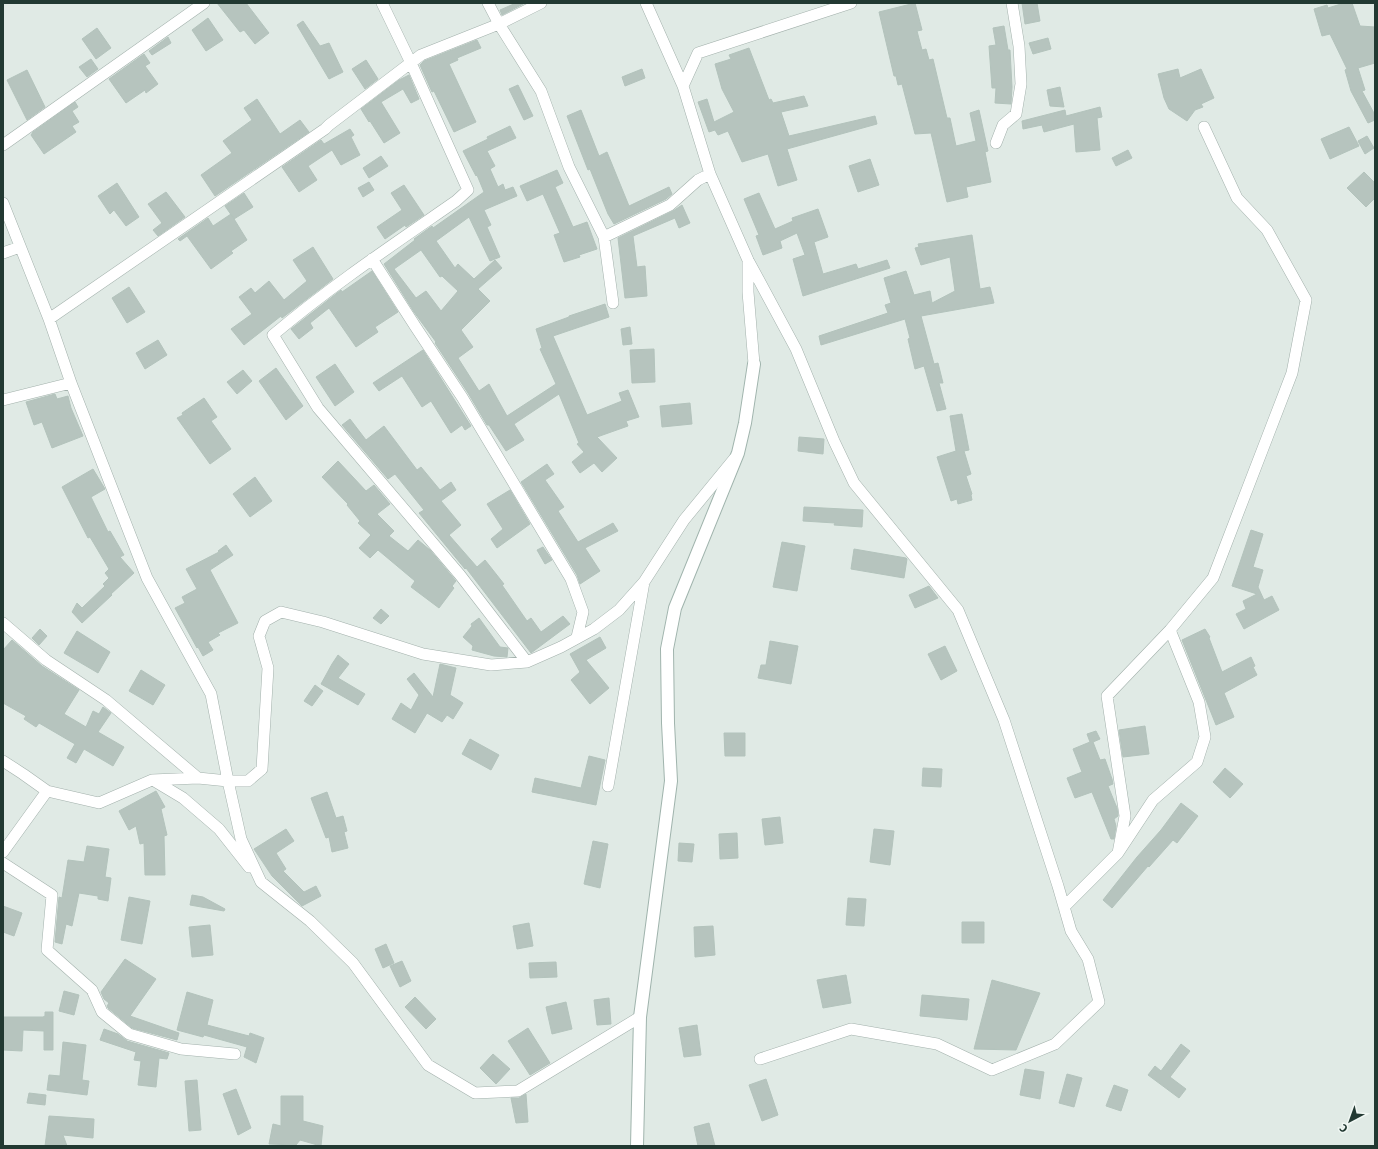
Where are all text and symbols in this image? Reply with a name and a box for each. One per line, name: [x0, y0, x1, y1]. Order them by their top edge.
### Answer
north arrow: [1330, 1101, 1370, 1141]
text: С: [1337, 1121, 1350, 1135]

